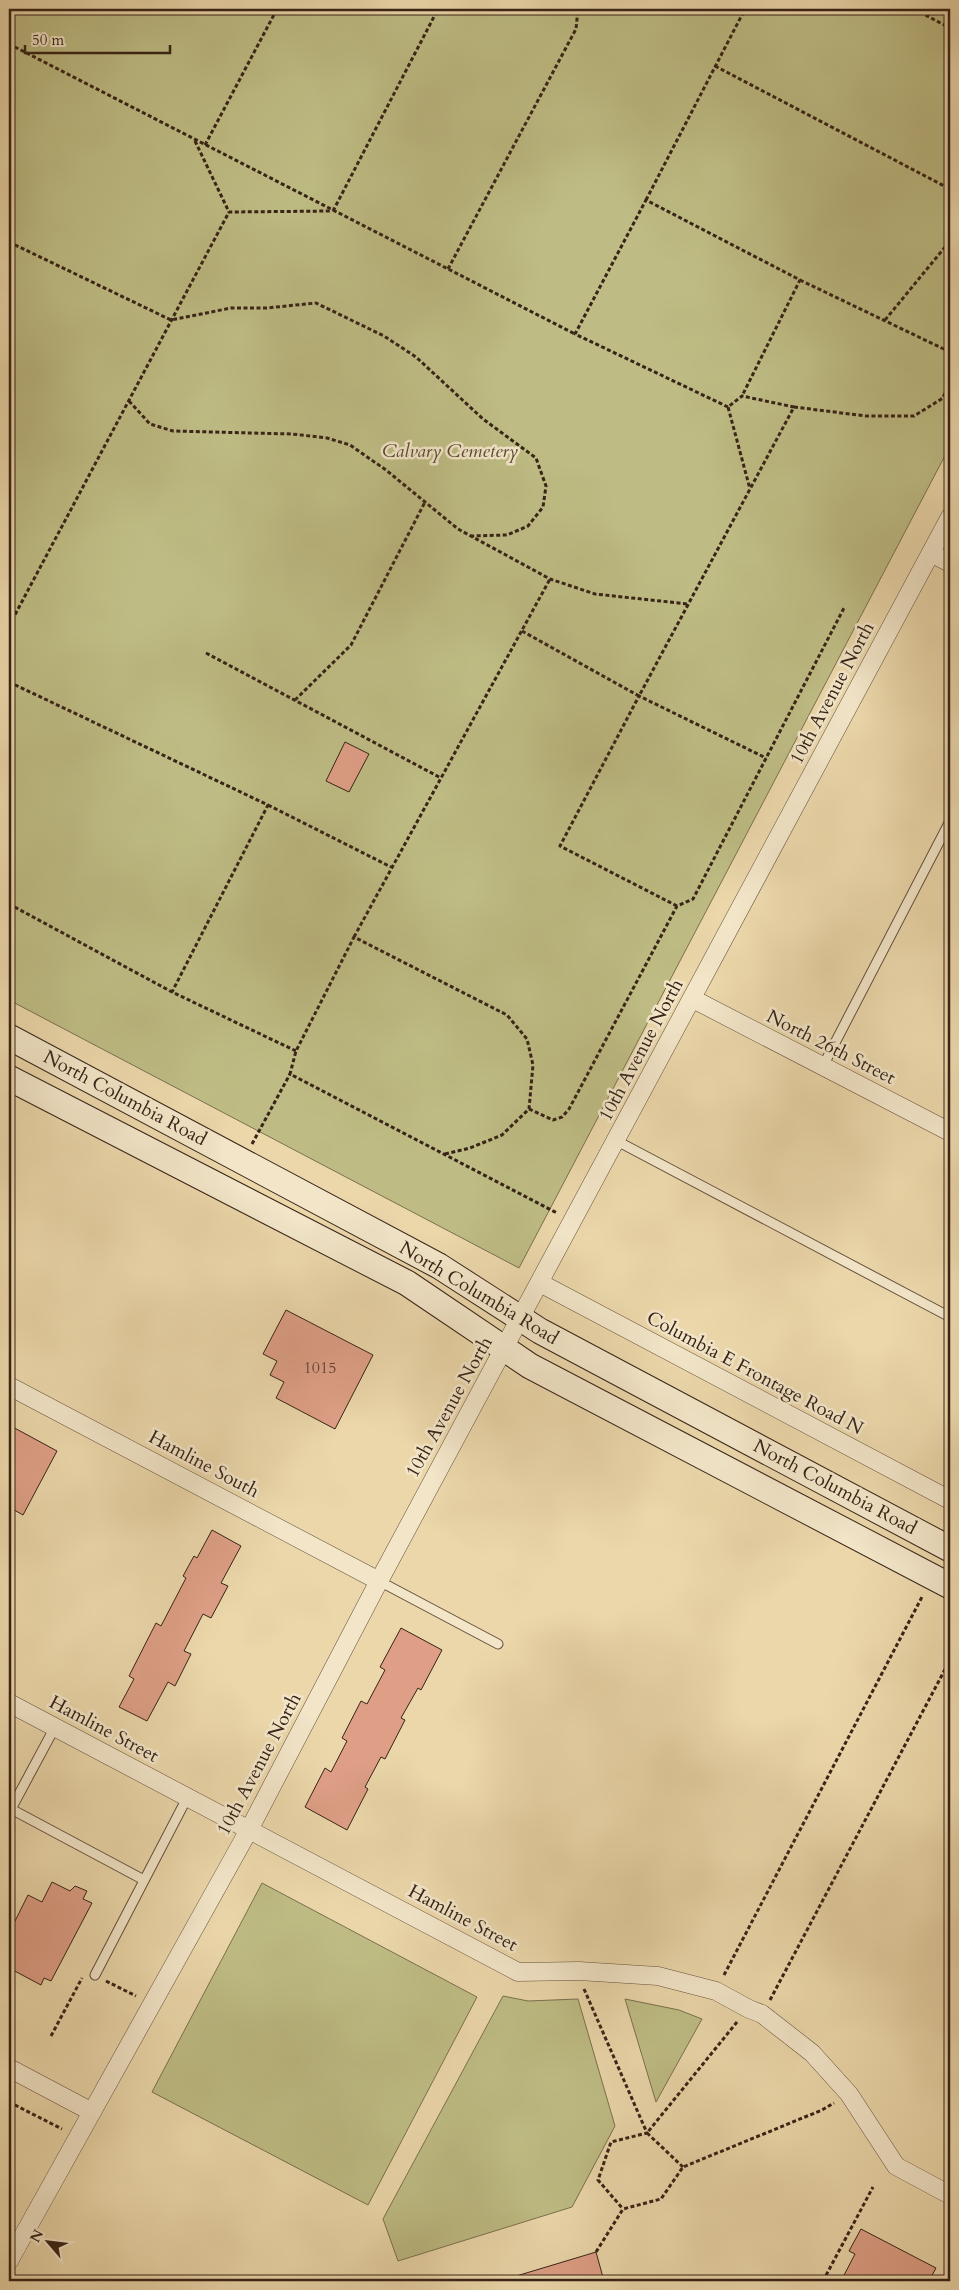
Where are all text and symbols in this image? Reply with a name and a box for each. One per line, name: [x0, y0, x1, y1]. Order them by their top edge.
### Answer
scale bar: [25, 22, 170, 54]
text: 50 m: [32, 30, 64, 50]
park label: Calvary Cemetery: [382, 438, 518, 464]
street label: 10th Avenue North: [784, 617, 881, 769]
street label: 10th Avenue North: [593, 974, 690, 1126]
street label: North 26th Street: [762, 1003, 900, 1091]
street label: North Columbia Road: [39, 1044, 211, 1152]
street label: North Columbia Road: [394, 1235, 564, 1351]
street label: Columbia E Frontage Road N: [642, 1305, 868, 1441]
street label: 10th Avenue North: [399, 1331, 499, 1482]
house number: 1015: [304, 1357, 336, 1379]
street label: Hamline South: [144, 1424, 264, 1504]
street label: North Columbia Road: [749, 1433, 921, 1541]
street label: 10th Avenue North: [211, 1688, 308, 1840]
street label: Hamline Street: [45, 1689, 163, 1769]
street label: Hamline Street: [404, 1878, 522, 1958]
north arrow: [22, 2218, 72, 2268]
text: N: [26, 2226, 48, 2246]

